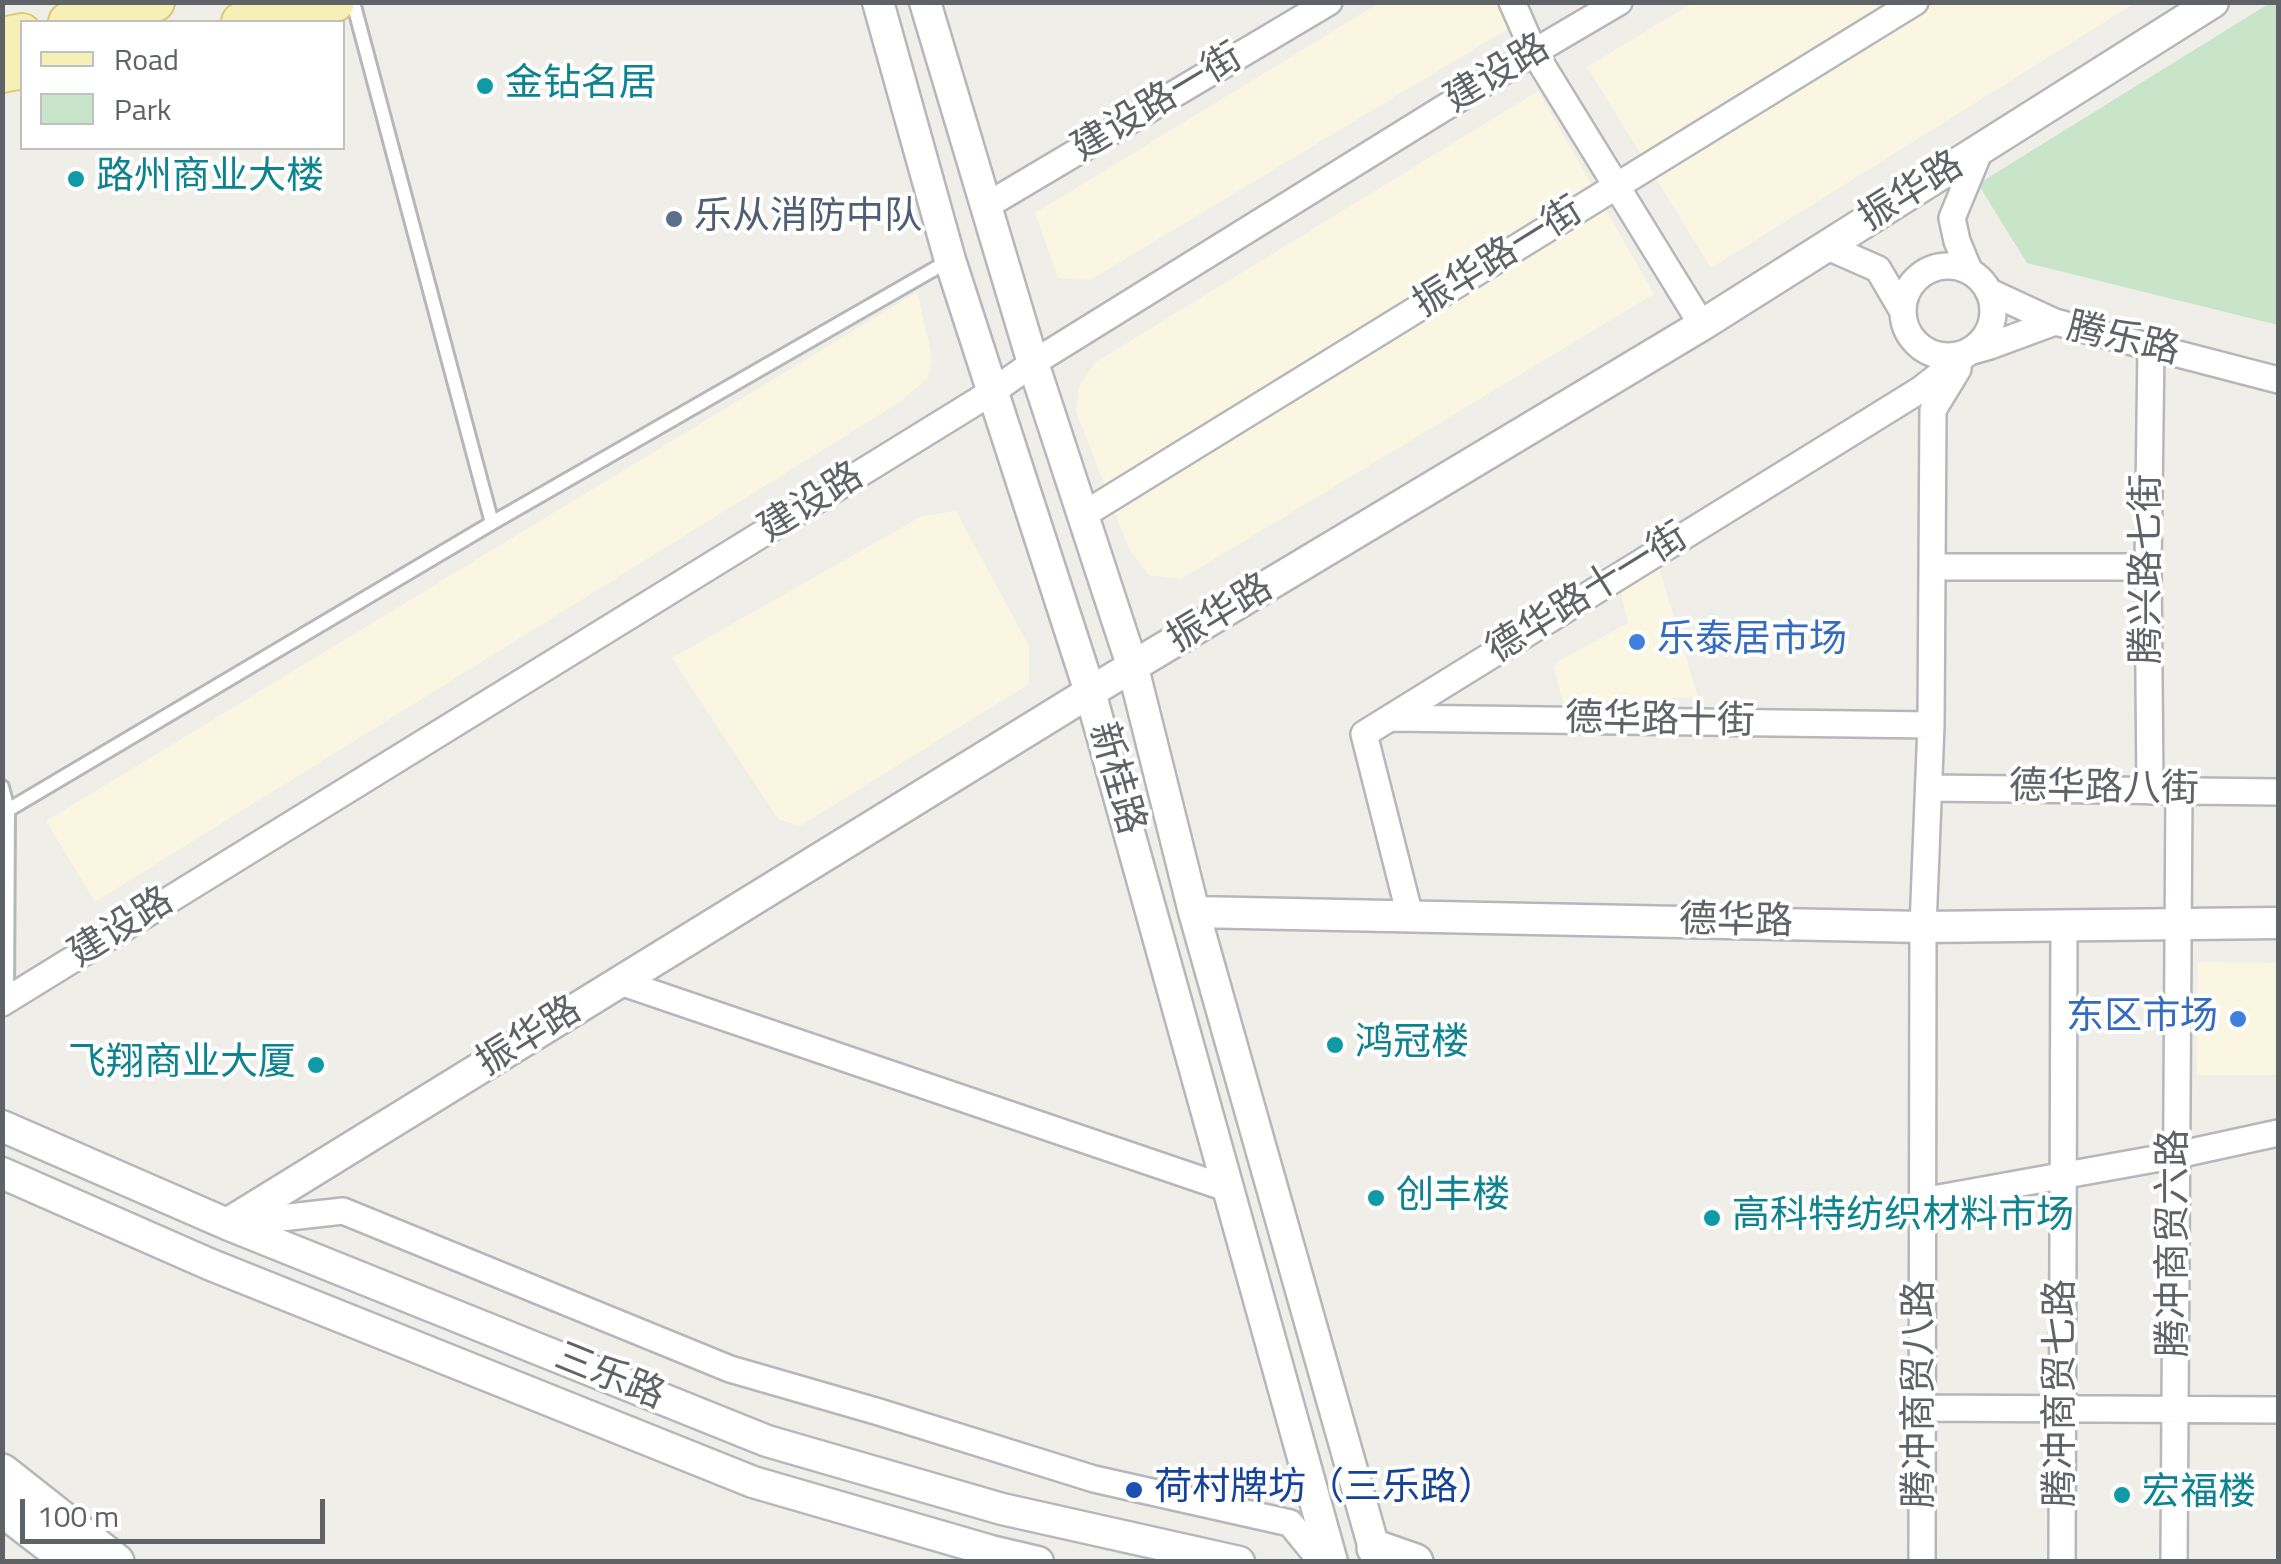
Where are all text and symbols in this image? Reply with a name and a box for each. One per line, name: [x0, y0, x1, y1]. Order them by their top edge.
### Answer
legend: [20, 20, 345, 150]
street label: 建设路: [1437, 26, 1559, 124]
text: Road: [114, 36, 179, 82]
street label: 建设路一街: [1065, 36, 1251, 172]
place label: 金钻名居: [505, 63, 657, 109]
marker: 金钻名居: [474, 75, 496, 97]
text: Park: [114, 86, 171, 132]
street label: 振华路: [1852, 143, 1972, 243]
place label: 路州商业大楼: [96, 156, 324, 202]
marker: 路州商业大楼: [65, 168, 87, 190]
street label: 振华路一街: [1406, 189, 1592, 329]
place label: 乐从消防中队: [694, 196, 922, 242]
marker: 乐从消防中队: [663, 208, 685, 230]
street label: 腾乐路: [2062, 306, 2184, 376]
street label: 建设路: [752, 454, 872, 554]
street label: 腾兴路七街: [2126, 474, 2172, 664]
street label: 德华路十一街: [1479, 515, 1697, 675]
street label: 振华路: [1160, 566, 1282, 664]
place label: 乐泰居市场: [1657, 619, 1847, 665]
marker: 乐泰居市场: [1626, 631, 1648, 653]
street label: 德华路十街: [1565, 698, 1755, 746]
street label: 新桂路: [1077, 718, 1153, 840]
street label: 德华路八街: [2009, 766, 2199, 814]
street label: 建设路: [62, 879, 182, 979]
street label: 德华路: [1679, 899, 1793, 947]
street label: 振华路: [470, 988, 590, 1088]
place label: 东区市场: [2066, 996, 2218, 1042]
marker: 东区市场: [2227, 1008, 2249, 1030]
place label: 鸿冠楼: [1355, 1022, 1469, 1068]
marker: 鸿冠楼: [1324, 1034, 1346, 1056]
place label: 飞翔商业大厦: [68, 1042, 296, 1088]
marker: 飞翔商业大厦: [305, 1054, 327, 1076]
street label: 腾冲商贸六路: [2153, 1129, 2199, 1357]
place label: 创丰楼: [1396, 1175, 1510, 1221]
marker: 创丰楼: [1365, 1187, 1387, 1209]
place label: 高科特纺织材料市场: [1732, 1195, 2074, 1241]
marker: 高科特纺织材料市场: [1701, 1207, 1723, 1229]
street label: 腾冲商贸七路: [2040, 1279, 2086, 1507]
street label: 腾冲商贸八路: [1899, 1280, 1945, 1508]
street label: 三乐路: [548, 1336, 670, 1420]
place label: 荷村牌坊（三乐路）: [1154, 1467, 1496, 1513]
place label: 宏福楼: [2142, 1472, 2256, 1518]
scale bar: [25, 1479, 330, 1541]
marker: 荷村牌坊（三乐路）: [1123, 1479, 1145, 1501]
marker: 宏福楼: [2111, 1484, 2133, 1506]
text: 100 m: [37, 1493, 119, 1539]

